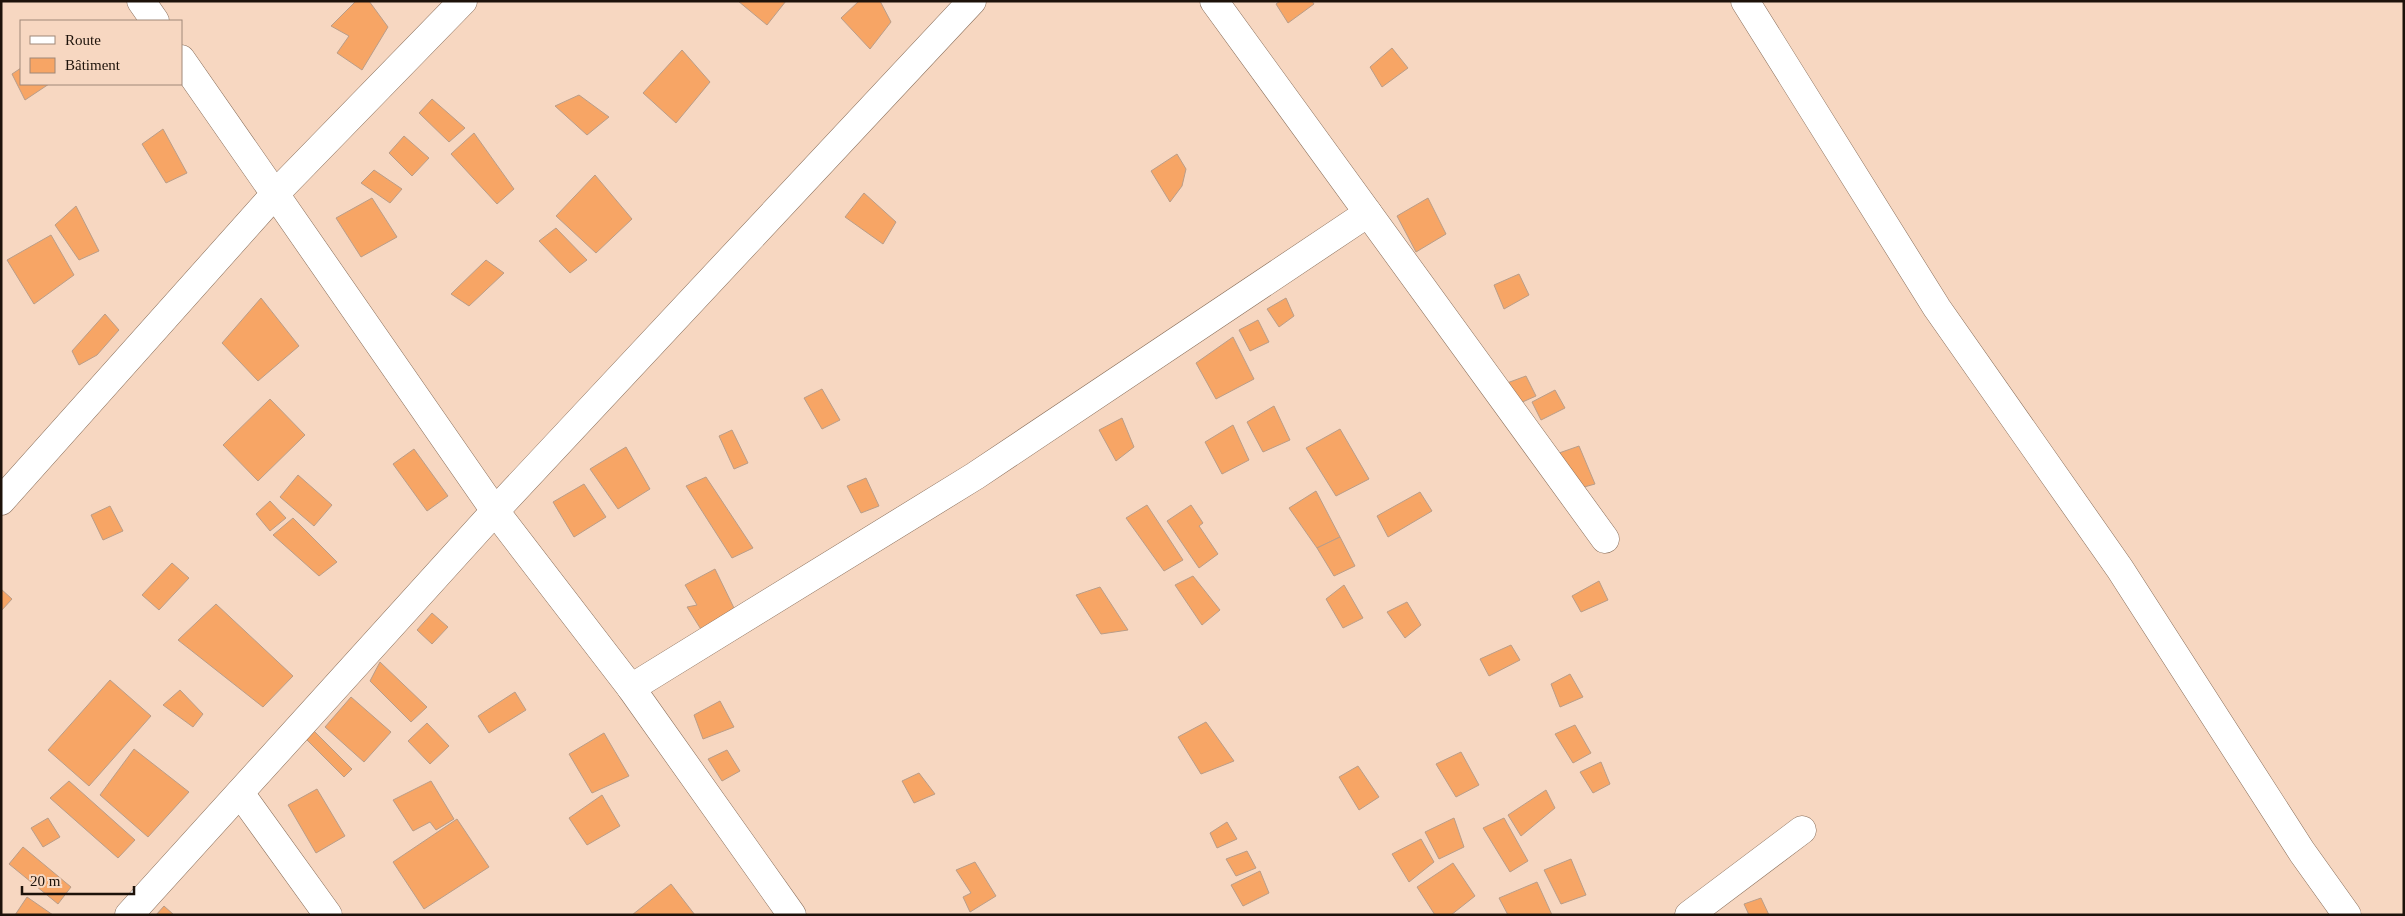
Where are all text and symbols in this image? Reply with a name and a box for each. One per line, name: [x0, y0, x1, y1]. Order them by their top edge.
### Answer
legend: [20, 20, 182, 85]
text: Route: [65, 32, 101, 48]
text: Bâtiment: [65, 57, 121, 73]
scale bar: [22, 864, 135, 896]
text: 20 m: [30, 873, 61, 889]

